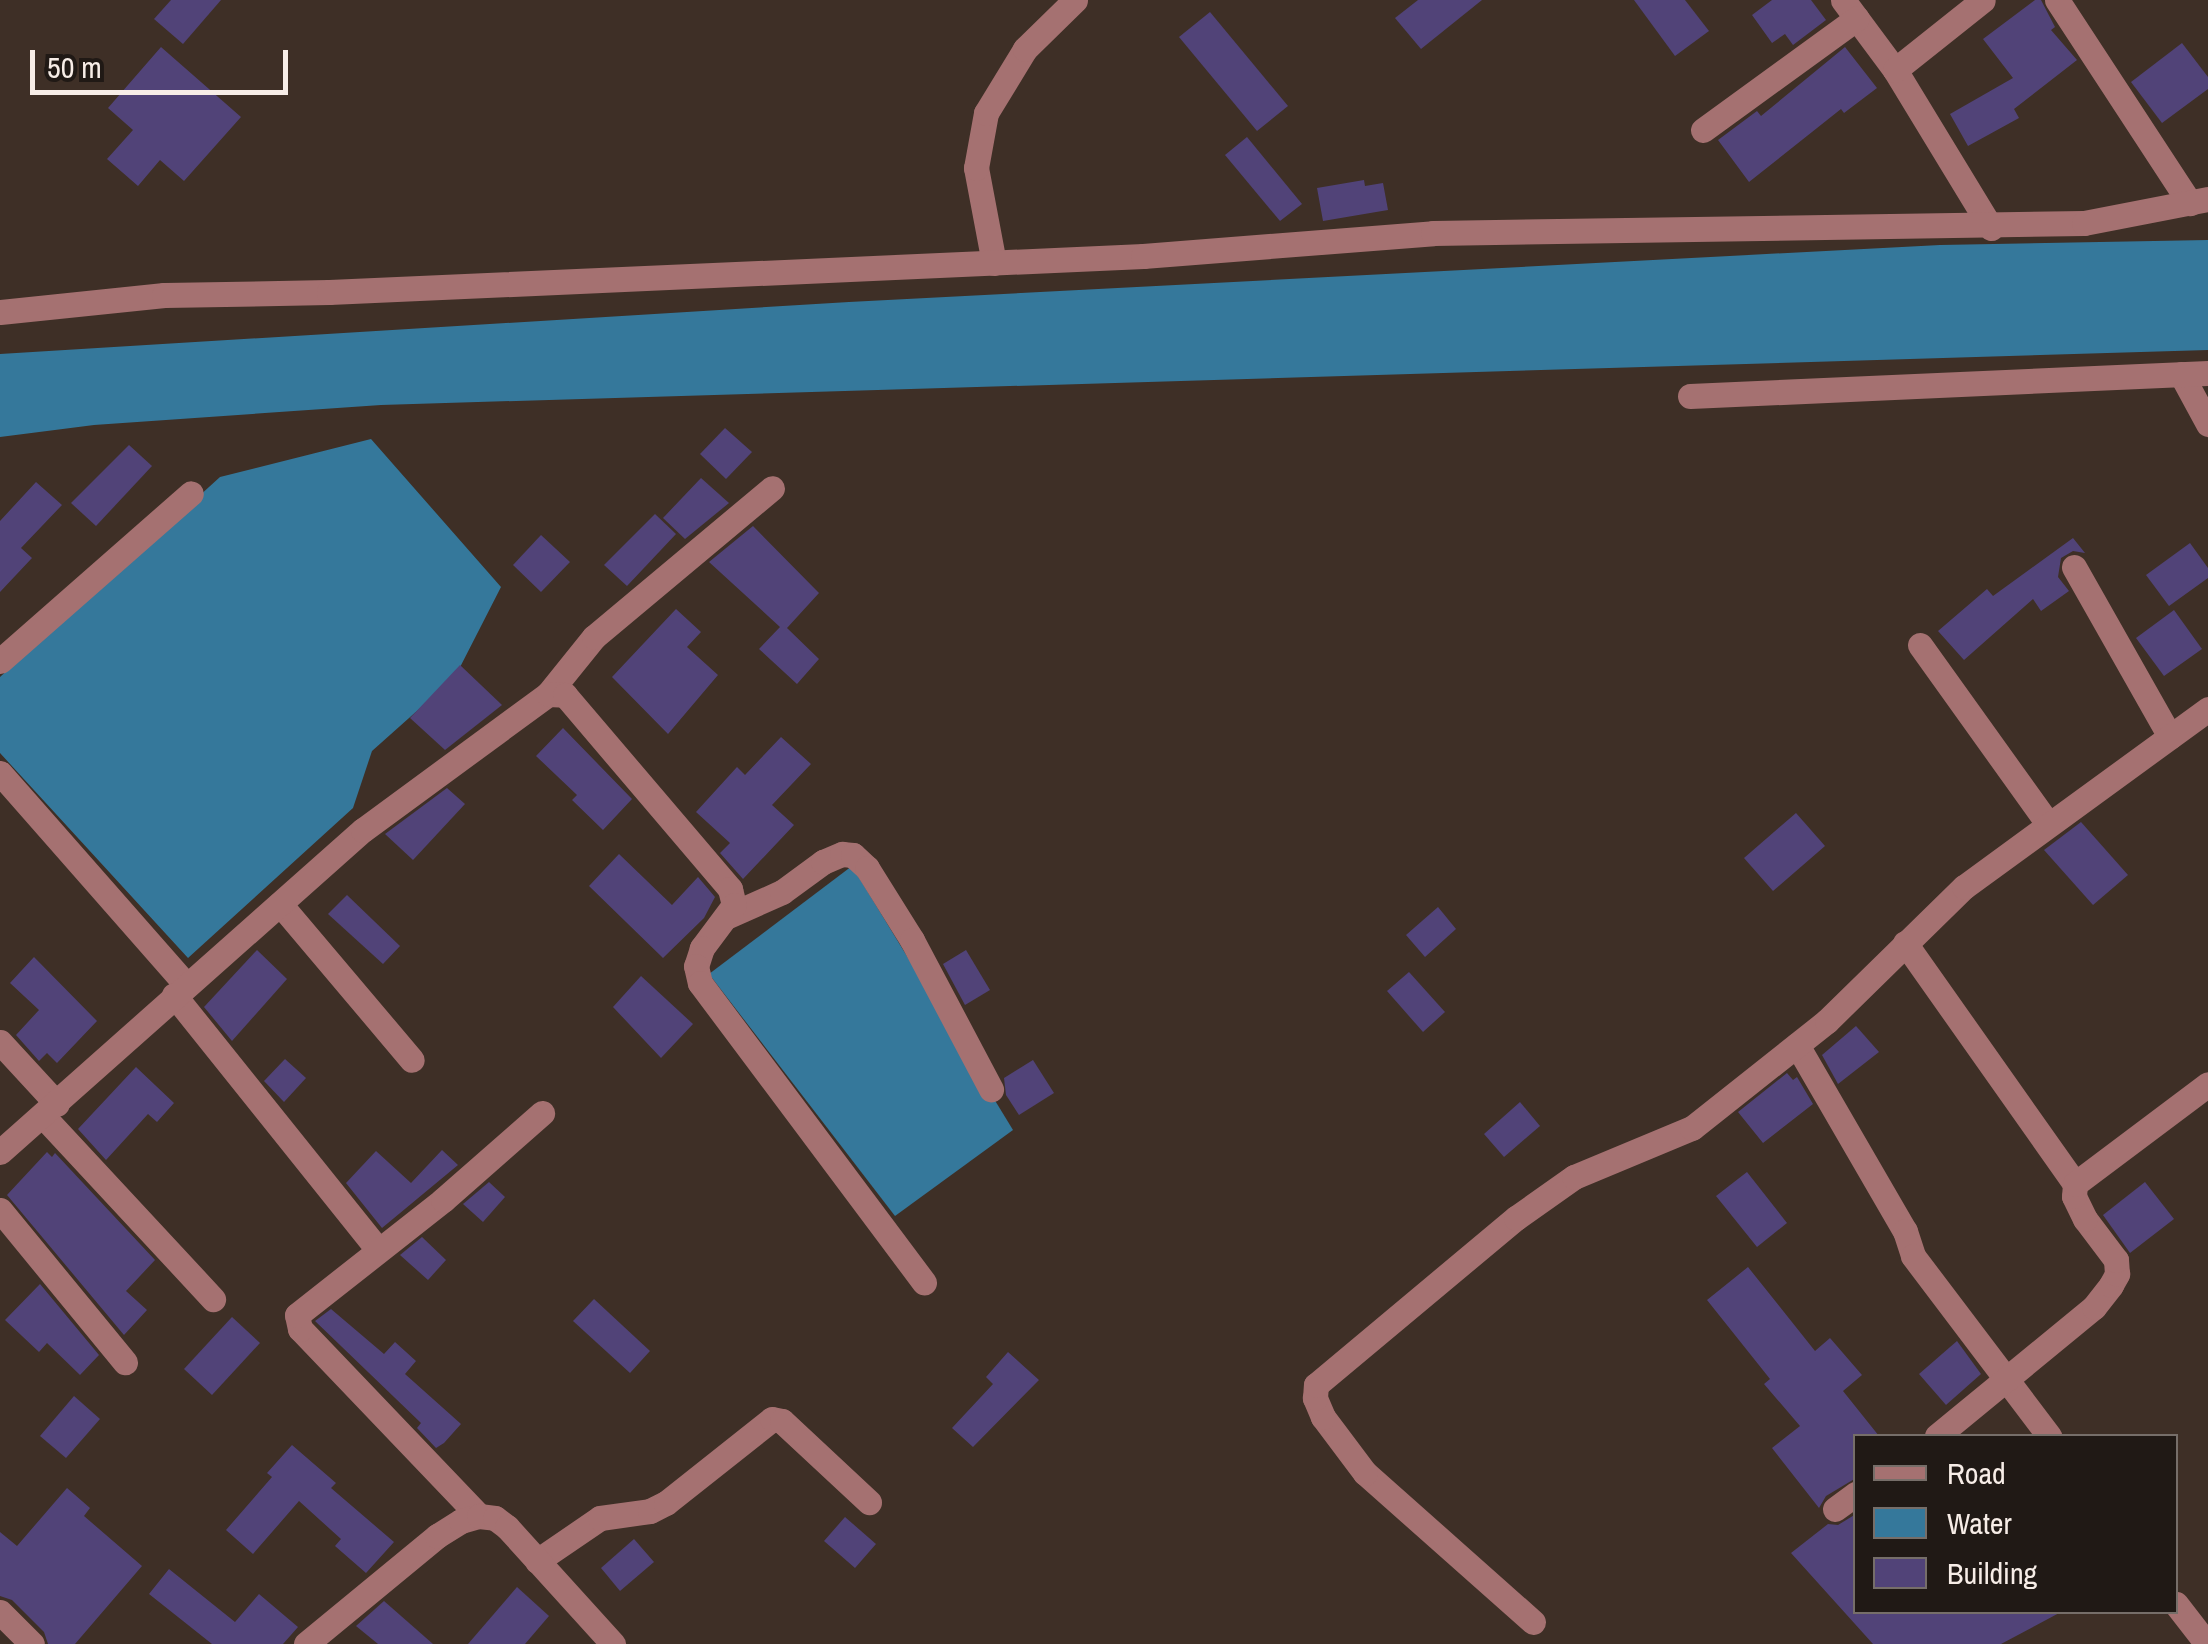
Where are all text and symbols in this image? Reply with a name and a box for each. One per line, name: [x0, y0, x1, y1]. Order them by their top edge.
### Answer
scale bar: [35, 30, 292, 92]
text: 50 m: [47, 47, 102, 87]
legend: [1853, 1434, 2178, 1614]
text: Road: [1947, 1453, 2006, 1493]
text: Water: [1947, 1503, 2012, 1543]
text: Building: [1947, 1553, 2037, 1593]

